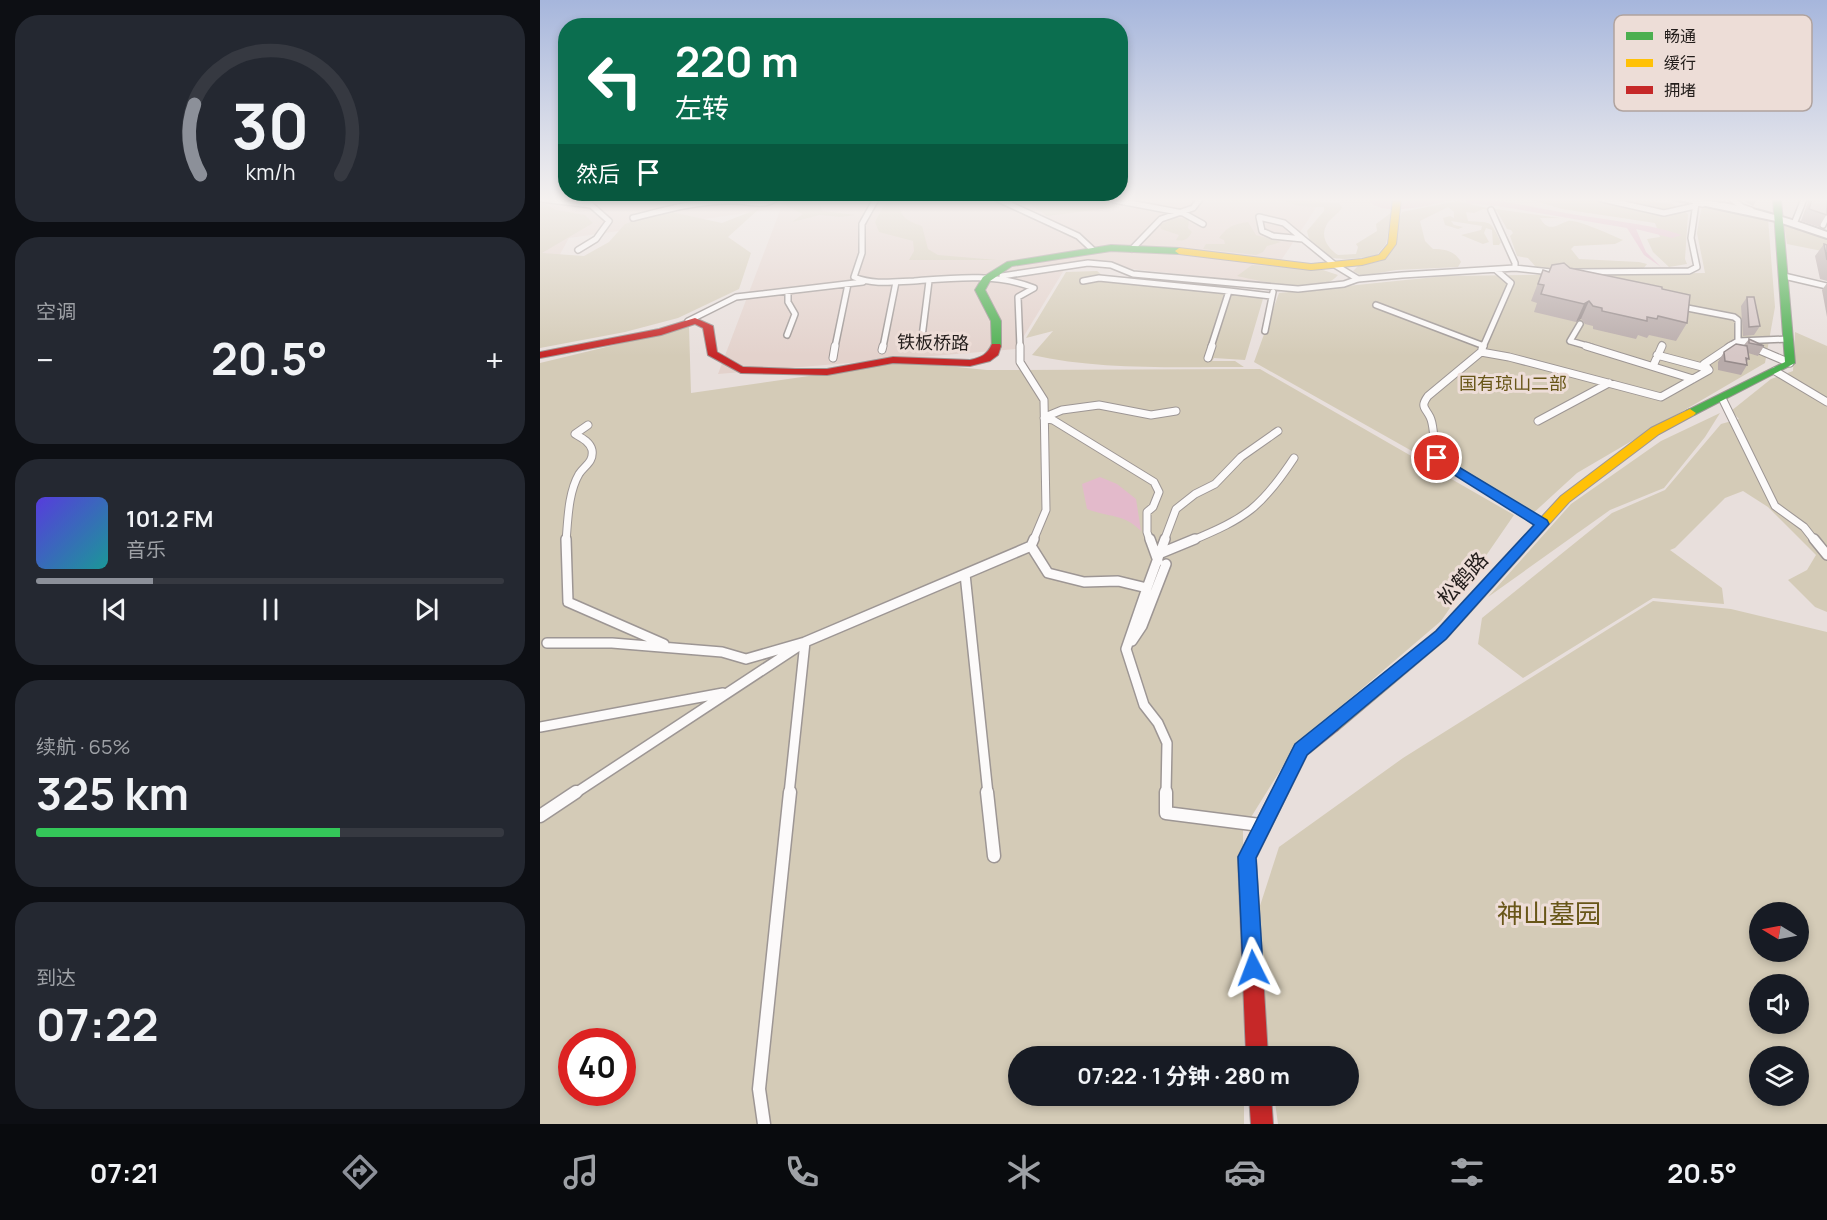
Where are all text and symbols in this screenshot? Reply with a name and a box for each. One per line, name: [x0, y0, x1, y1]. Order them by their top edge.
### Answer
legend: [1614, 15, 1812, 111]
text: 畅通: [1664, 25, 1696, 47]
text: 220 m: [675, 32, 799, 90]
icon: left: [576, 42, 654, 120]
text: 缓行: [1664, 52, 1696, 74]
text: 拥堵: [1664, 79, 1696, 101]
text: 30: [231, 83, 309, 169]
text: 左转: [675, 89, 729, 126]
icon: arrive: [632, 156, 665, 189]
text: km/h: [245, 158, 295, 187]
text: 然后: [576, 159, 620, 189]
text: 空调: [36, 298, 76, 325]
text: 20.5°: [211, 327, 328, 389]
street label: 铁板桥路: [897, 329, 969, 355]
text: −: [36, 337, 54, 382]
text: +: [485, 337, 504, 382]
park label: 国有琼山二部: [1459, 371, 1567, 395]
pin: [1411, 432, 1462, 483]
icon: arrive: [1420, 441, 1453, 474]
text: 101.2 FM: [126, 504, 213, 534]
text: 音乐: [126, 536, 166, 563]
street label: 松鹤路: [1431, 546, 1494, 611]
icon: previous: [98, 593, 131, 626]
icon: pause: [254, 593, 287, 626]
icon: next: [410, 593, 443, 626]
text: 续航 · 65%: [36, 733, 131, 760]
text: 325 km: [36, 762, 189, 824]
park label: 神山墓园: [1497, 895, 1601, 931]
north arrow: [1749, 902, 1809, 962]
map controls: [1749, 902, 1809, 1106]
position arrow: [1221, 936, 1285, 1000]
text: 到达: [36, 964, 76, 991]
button: sound: [1749, 974, 1809, 1034]
text: 07:22: [36, 993, 159, 1055]
speed limit sign: 40: [558, 1028, 636, 1106]
button: layers: [1749, 1046, 1809, 1106]
text: 07:22 · 1 分钟 · 280 m: [1077, 1061, 1290, 1091]
icon: directions: [339, 1151, 381, 1193]
icon: music: [560, 1151, 602, 1193]
icon: phone: [781, 1151, 823, 1193]
icon: climate: [1003, 1151, 1045, 1193]
icon: car: [1224, 1151, 1266, 1193]
icon: filters: [1446, 1151, 1488, 1193]
text: 07:21: [90, 1154, 159, 1191]
text: 20.5°: [1667, 1154, 1737, 1191]

